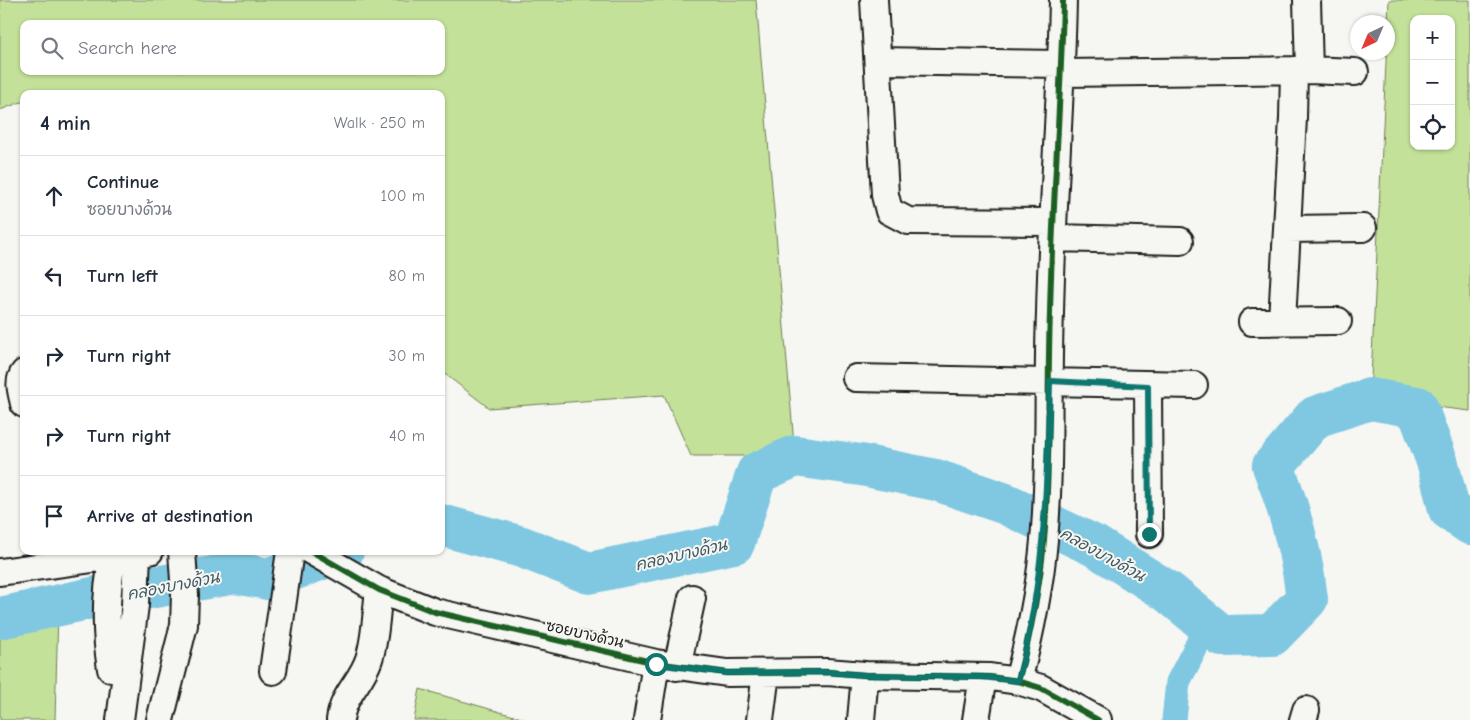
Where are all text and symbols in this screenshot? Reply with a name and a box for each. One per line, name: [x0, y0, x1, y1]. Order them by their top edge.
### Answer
north arrow: [1350, 15, 1395, 60]
map controls: [1410, 15, 1455, 150]
button: +: [1410, 15, 1455, 60]
search box: [20, 20, 445, 75]
icon: search: [38, 34, 66, 62]
text: Search here: [78, 37, 177, 59]
button: −: [1410, 60, 1455, 105]
button: locate: [1410, 105, 1455, 150]
text: 4 min: [40, 111, 91, 135]
text: Walk · 250 m: [334, 114, 425, 132]
text: Continue: [87, 171, 159, 193]
icon: ahead: [40, 182, 68, 210]
text: 100 m: [381, 187, 425, 205]
text: ซอยบางด้วน: [87, 201, 172, 219]
icon: left: [40, 262, 68, 290]
text: Turn left: [87, 265, 158, 287]
text: 80 m: [388, 267, 425, 285]
icon: right: [40, 342, 68, 370]
text: Turn right: [87, 345, 171, 367]
text: 30 m: [389, 347, 425, 365]
icon: right: [40, 422, 68, 450]
text: Turn right: [87, 425, 171, 447]
text: 40 m: [389, 427, 425, 445]
icon: arrive: [40, 502, 68, 530]
text: Arrive at destination: [87, 505, 253, 527]
water label: คลองบางด้วน: [1057, 523, 1150, 586]
route end: [1138, 523, 1161, 546]
water label: คลองบางด้วน: [633, 533, 730, 574]
water label: คลองบางด้วน: [125, 566, 222, 604]
street label: ซอยบางด้วน: [544, 615, 626, 652]
route start: [645, 653, 668, 676]

